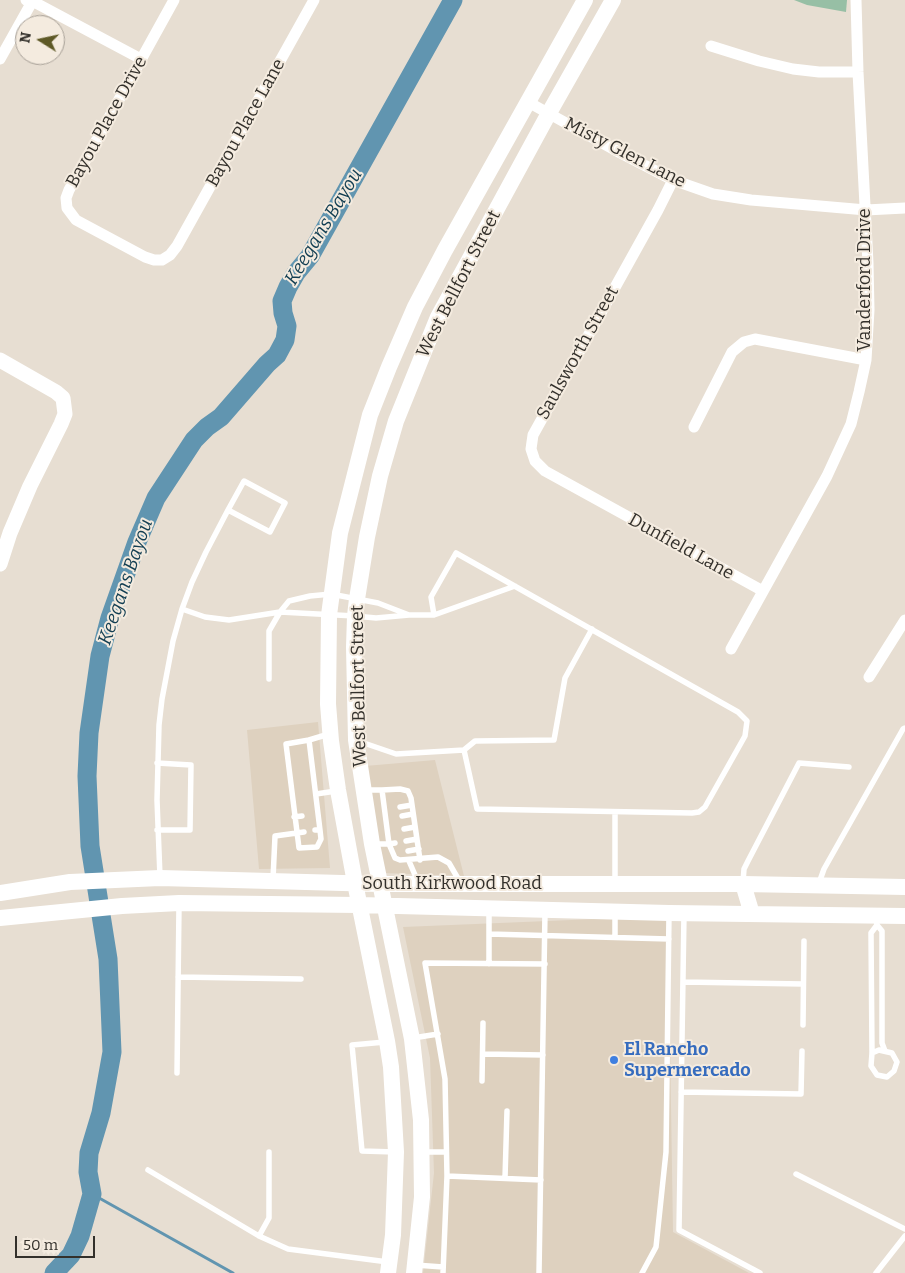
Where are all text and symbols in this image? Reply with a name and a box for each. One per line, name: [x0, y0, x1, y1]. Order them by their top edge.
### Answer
north arrow: [15, 15, 65, 65]
text: N: [16, 31, 35, 44]
street label: Bayou Place Drive: [62, 53, 152, 191]
street label: Bayou Place Lane: [202, 55, 290, 191]
street label: Misty Glen Lane: [561, 113, 689, 193]
water label: Keegans Bayou: [280, 165, 368, 289]
street label: West Bellfort Street: [412, 207, 506, 361]
street label: Vanderford Drive: [854, 208, 876, 352]
street label: Saulsworth Street: [532, 283, 624, 423]
street label: Dunfield Lane: [625, 509, 737, 585]
water label: Keegans Bayou: [94, 516, 158, 648]
street label: West Bellfort Street: [347, 605, 371, 767]
street label: South Kirkwood Road: [362, 873, 542, 895]
place label: El Rancho Supermercado: [624, 1039, 751, 1082]
marker: El Rancho Supermercado: [608, 1054, 620, 1066]
scale bar: [18, 1226, 98, 1258]
text: 50 m: [23, 1236, 58, 1254]

